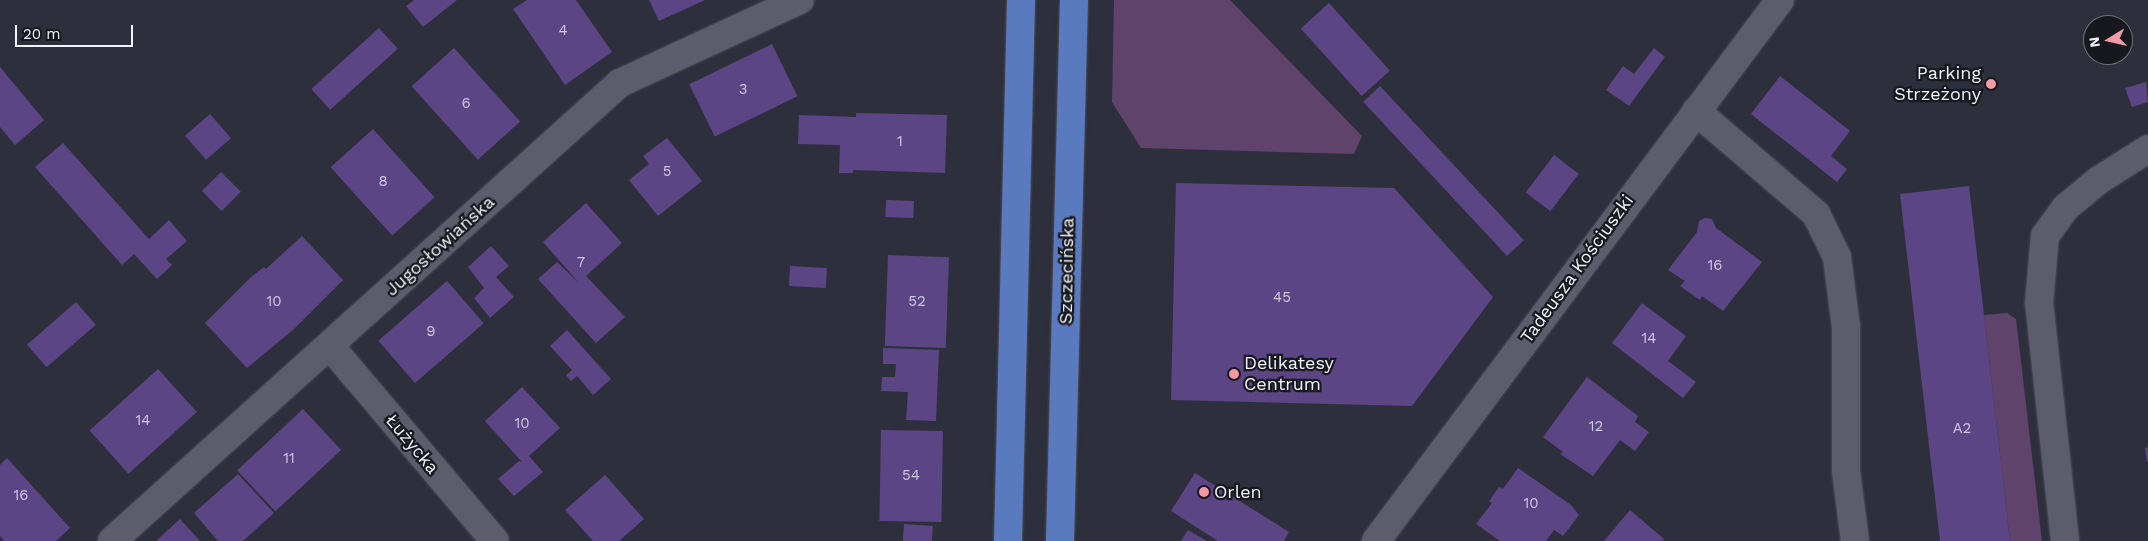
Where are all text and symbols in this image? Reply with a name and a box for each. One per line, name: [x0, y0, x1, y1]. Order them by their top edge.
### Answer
scale bar: [18, 15, 135, 47]
north arrow: [2083, 15, 2133, 65]
house number: 4: [558, 22, 568, 40]
text: 20 m: [23, 25, 61, 43]
text: N: [2085, 36, 2103, 49]
place label: Parking Strzeżony: [1894, 63, 1981, 106]
marker: Parking Strzeżony: [1985, 78, 1997, 90]
house number: 3: [739, 81, 747, 99]
house number: 6: [461, 95, 471, 113]
house number: 1: [897, 133, 903, 151]
house number: 5: [663, 163, 671, 181]
house number: 8: [378, 173, 388, 191]
street label: Tadeusza Kościuszki: [1516, 190, 1638, 348]
street label: Jugosłowiańska: [381, 191, 499, 301]
street label: Szczecińska: [1055, 218, 1079, 324]
house number: 7: [577, 254, 585, 272]
house number: 16: [1708, 257, 1722, 275]
house number: 45: [1273, 289, 1291, 307]
house number: 10: [266, 293, 282, 311]
house number: 52: [908, 293, 926, 311]
house number: 9: [426, 323, 436, 341]
house number: 14: [1641, 330, 1657, 348]
place label: Delikatesy Centrum: [1244, 353, 1334, 396]
marker: Delikatesy Centrum: [1228, 368, 1240, 380]
street label: Łużycka: [381, 410, 443, 478]
house number: 14: [135, 412, 151, 430]
house number: 10: [514, 415, 530, 433]
house number: 12: [1589, 418, 1603, 436]
house number: A2: [1953, 420, 1971, 438]
house number: 11: [283, 450, 295, 468]
house number: 54: [902, 467, 920, 485]
place label: Orlen: [1214, 481, 1262, 503]
marker: Orlen: [1198, 486, 1210, 498]
house number: 16: [14, 487, 28, 505]
house number: 10: [1523, 495, 1539, 513]

